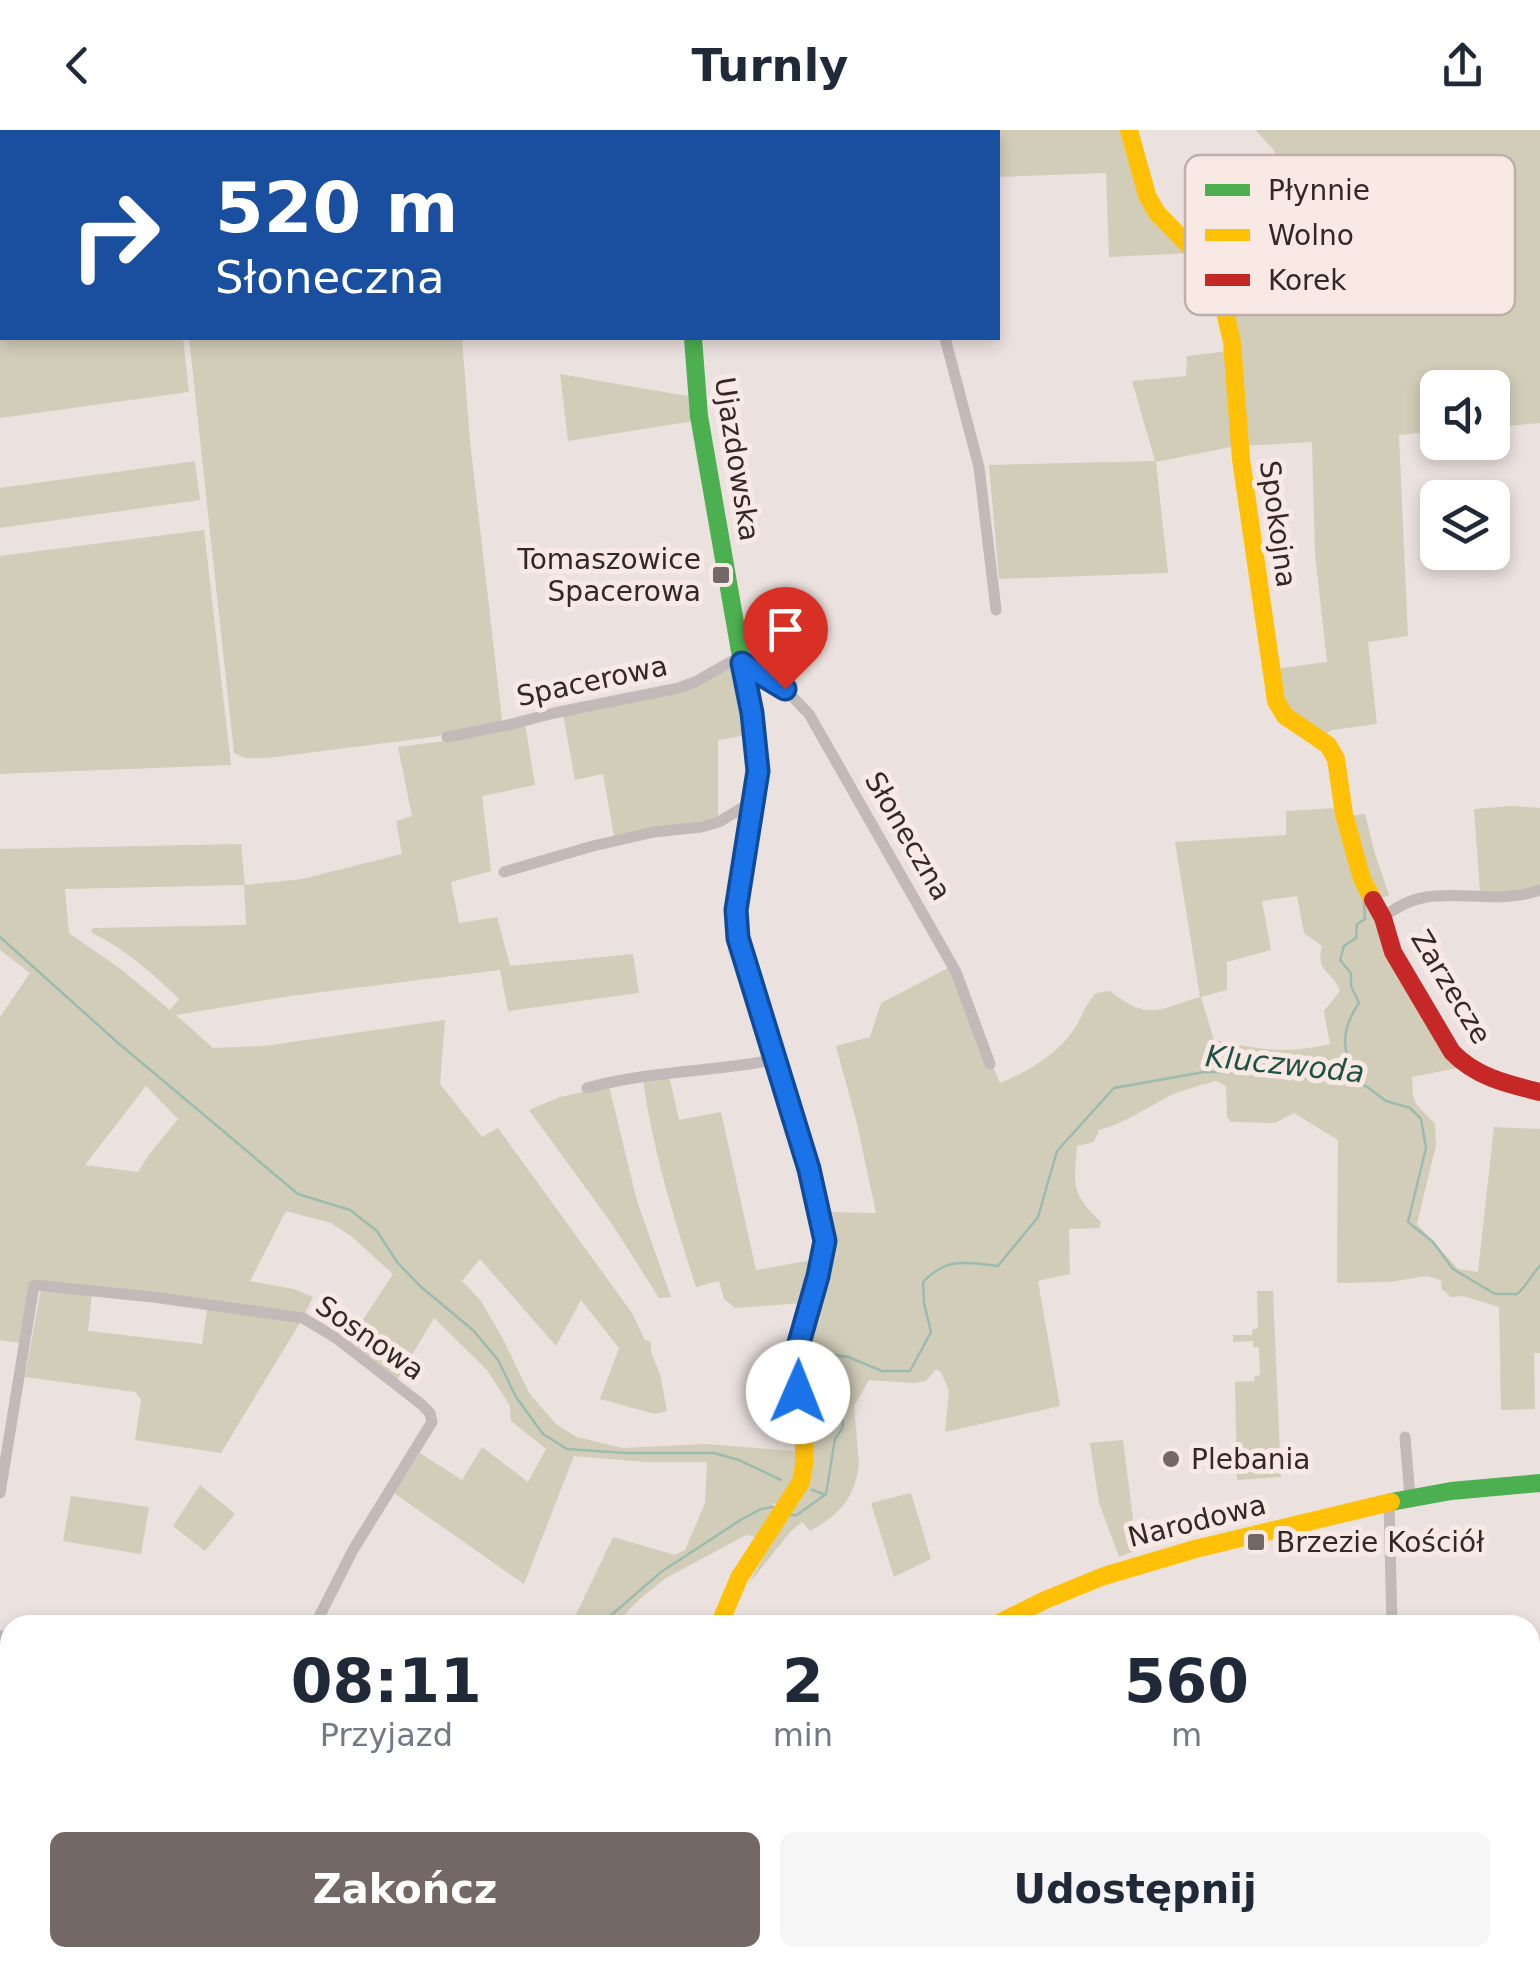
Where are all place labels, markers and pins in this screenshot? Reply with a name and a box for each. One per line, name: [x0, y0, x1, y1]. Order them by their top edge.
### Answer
place label: Tomaszowice Spacerowa: [516, 543, 701, 608]
marker: Tomaszowice Spacerowa: [710, 564, 732, 586]
pin: [743, 587, 828, 690]
place label: Plebania: [1191, 1443, 1311, 1476]
marker: Plebania: [1160, 1448, 1182, 1470]
place label: Brzezie Kościół: [1276, 1526, 1484, 1559]
marker: Brzezie Kościół: [1245, 1531, 1267, 1553]

